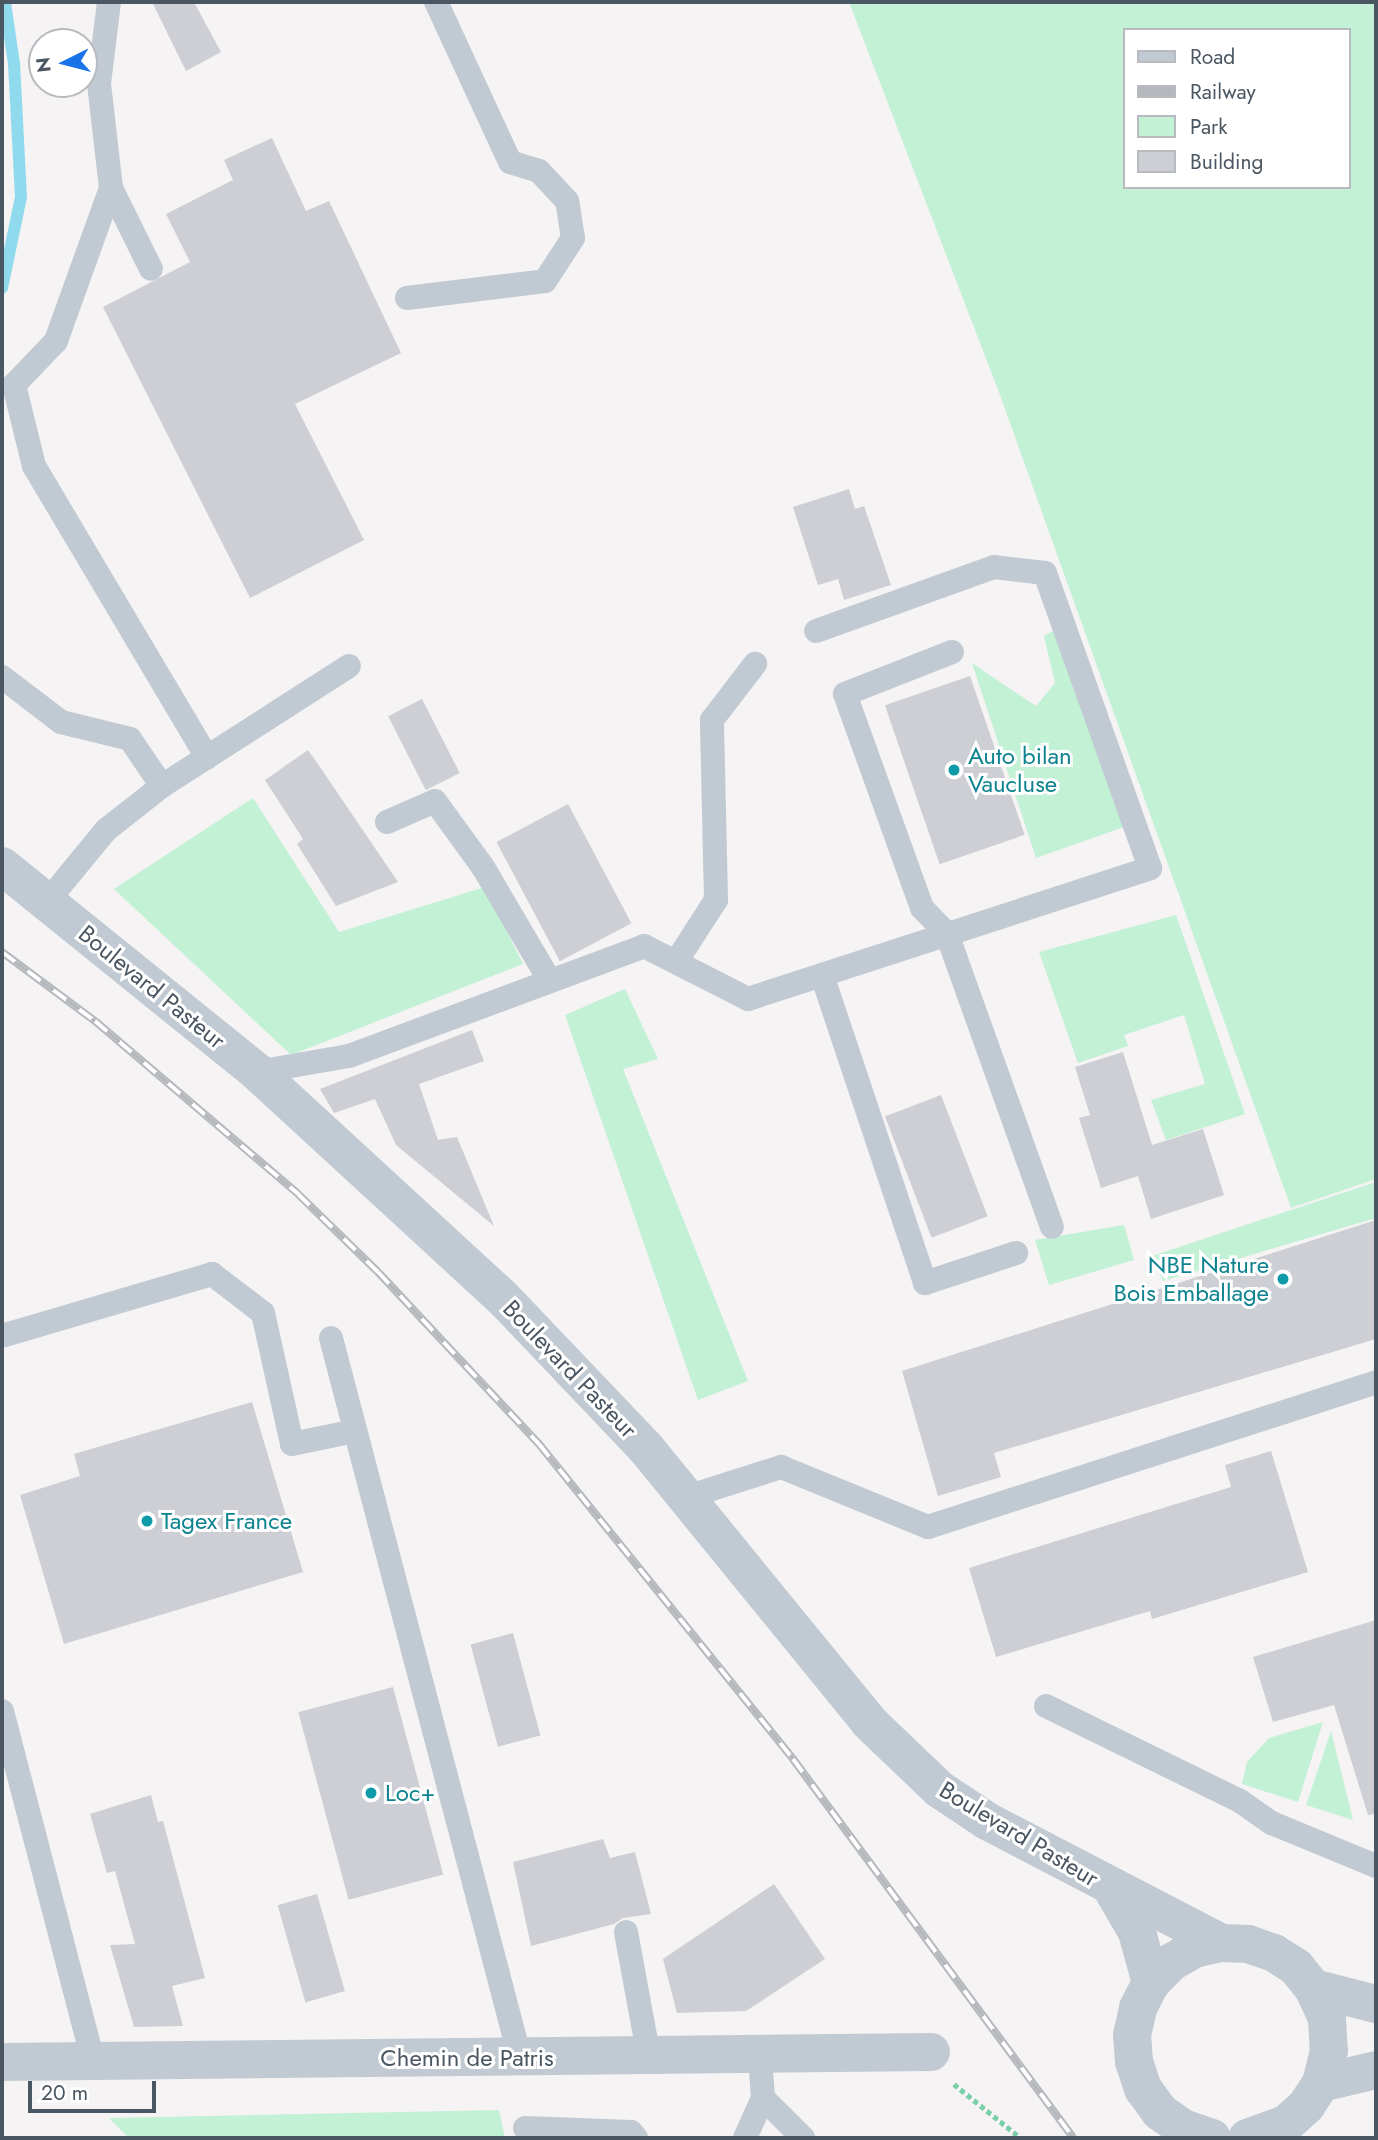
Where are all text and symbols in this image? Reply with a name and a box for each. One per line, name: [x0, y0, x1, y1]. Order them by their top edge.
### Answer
north arrow: [28, 28, 98, 98]
legend: [1122, 28, 1350, 189]
text: Road: [1190, 42, 1235, 72]
text: N: [29, 56, 58, 74]
text: Railway: [1190, 77, 1256, 107]
text: Park: [1190, 112, 1227, 142]
text: Building: [1190, 147, 1263, 177]
place label: Auto bilan Vaucluse: [968, 742, 1072, 798]
marker: Auto bilan Vaucluse: [946, 762, 962, 778]
street label: Boulevard Pasteur: [73, 919, 231, 1055]
place label: NBE Nature Bois Emballage: [1114, 1251, 1269, 1307]
marker: NBE Nature Bois Emballage: [1275, 1271, 1291, 1287]
street label: Boulevard Pasteur: [497, 1294, 643, 1444]
place label: Tagex France: [161, 1507, 292, 1535]
marker: Tagex France: [139, 1513, 155, 1529]
street label: Boulevard Pasteur: [934, 1775, 1104, 1893]
place label: Loc+: [385, 1779, 435, 1807]
marker: Loc+: [363, 1785, 379, 1801]
street label: Chemin de Patris: [380, 2044, 554, 2072]
scale bar: [32, 2066, 159, 2110]
text: 20 m: [41, 2078, 88, 2108]

